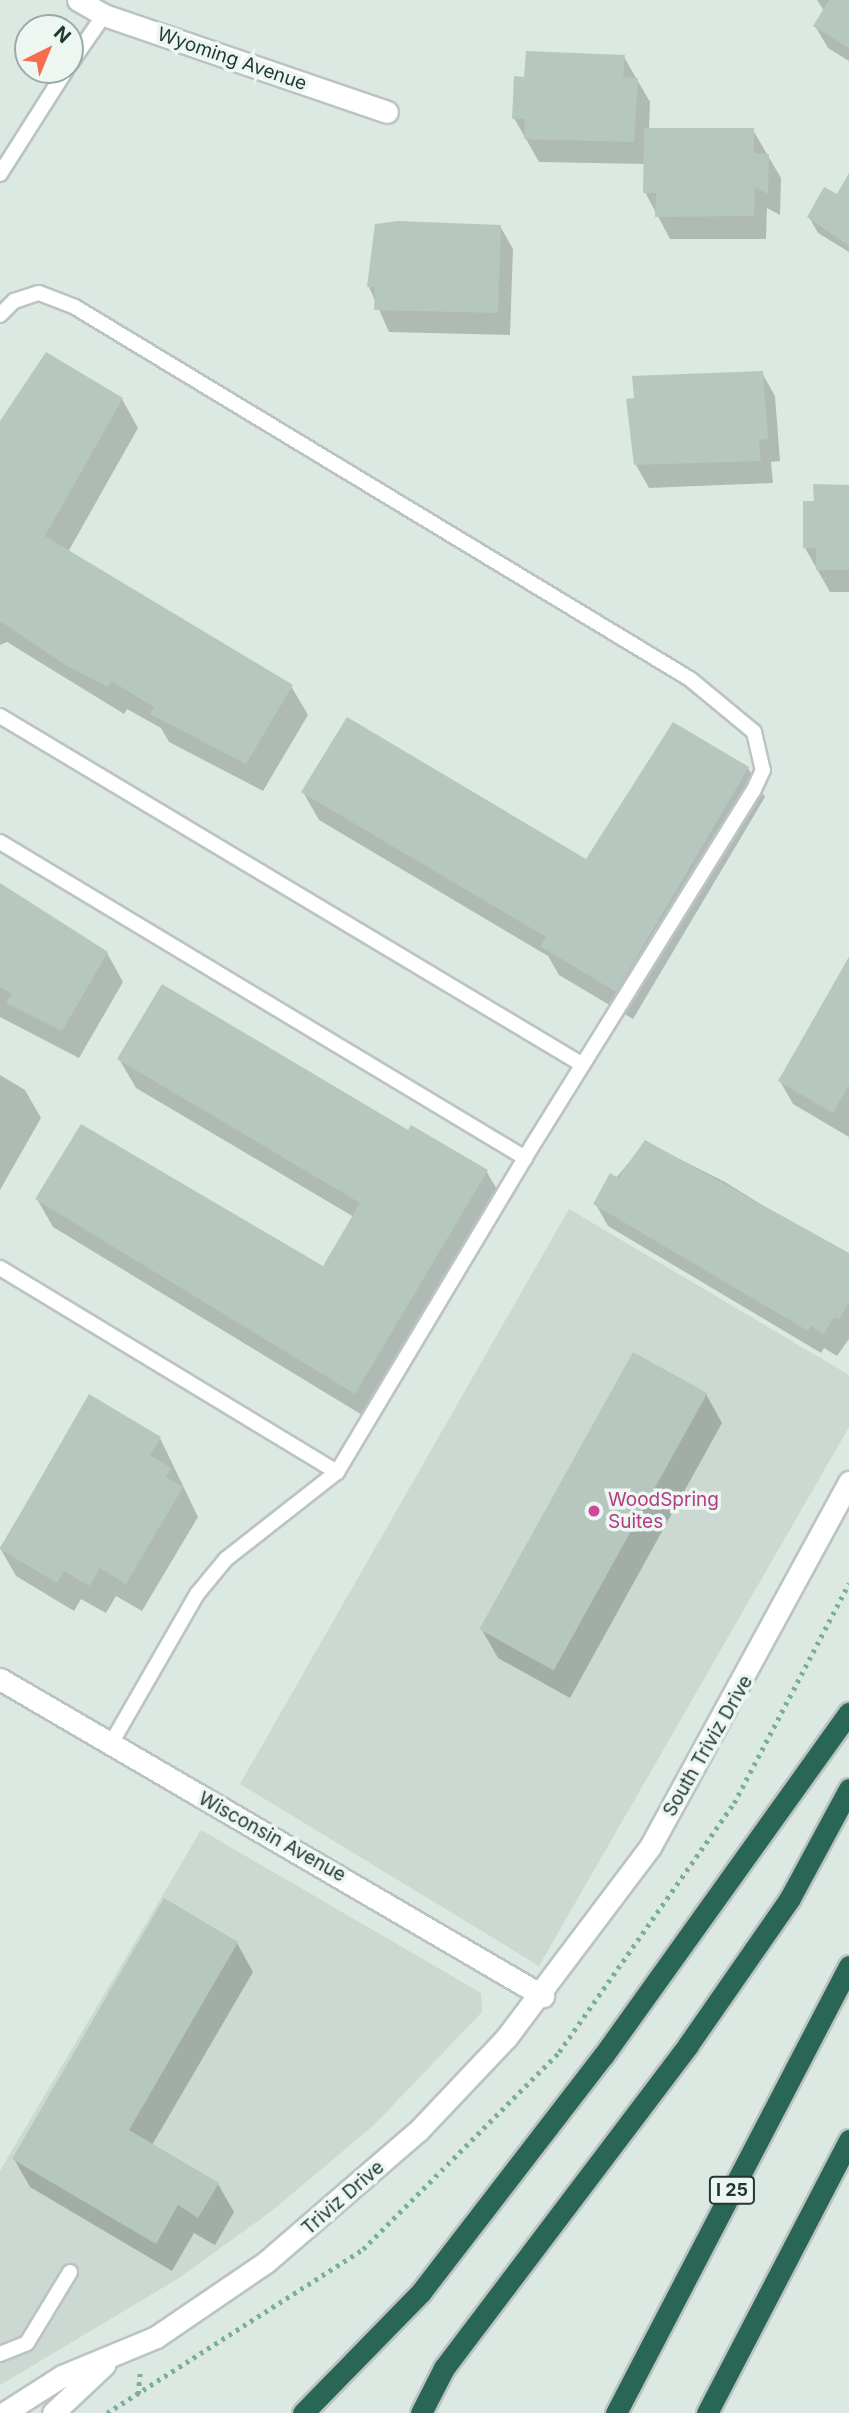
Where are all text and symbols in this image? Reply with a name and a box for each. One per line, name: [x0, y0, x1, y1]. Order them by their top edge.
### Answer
north arrow: [14, 14, 84, 84]
text: N: [49, 21, 75, 48]
street label: Wyoming Avenue: [154, 23, 310, 95]
place label: WoodSpring Suites: [608, 1489, 719, 1533]
marker: WoodSpring Suites: [586, 1503, 602, 1519]
street label: South Triviz Drive: [658, 1671, 758, 1821]
street label: Wisconsin Avenue: [194, 1787, 350, 1887]
street label: Triviz Drive: [297, 2156, 389, 2240]
road number: I 25: [708, 2176, 756, 2204]

